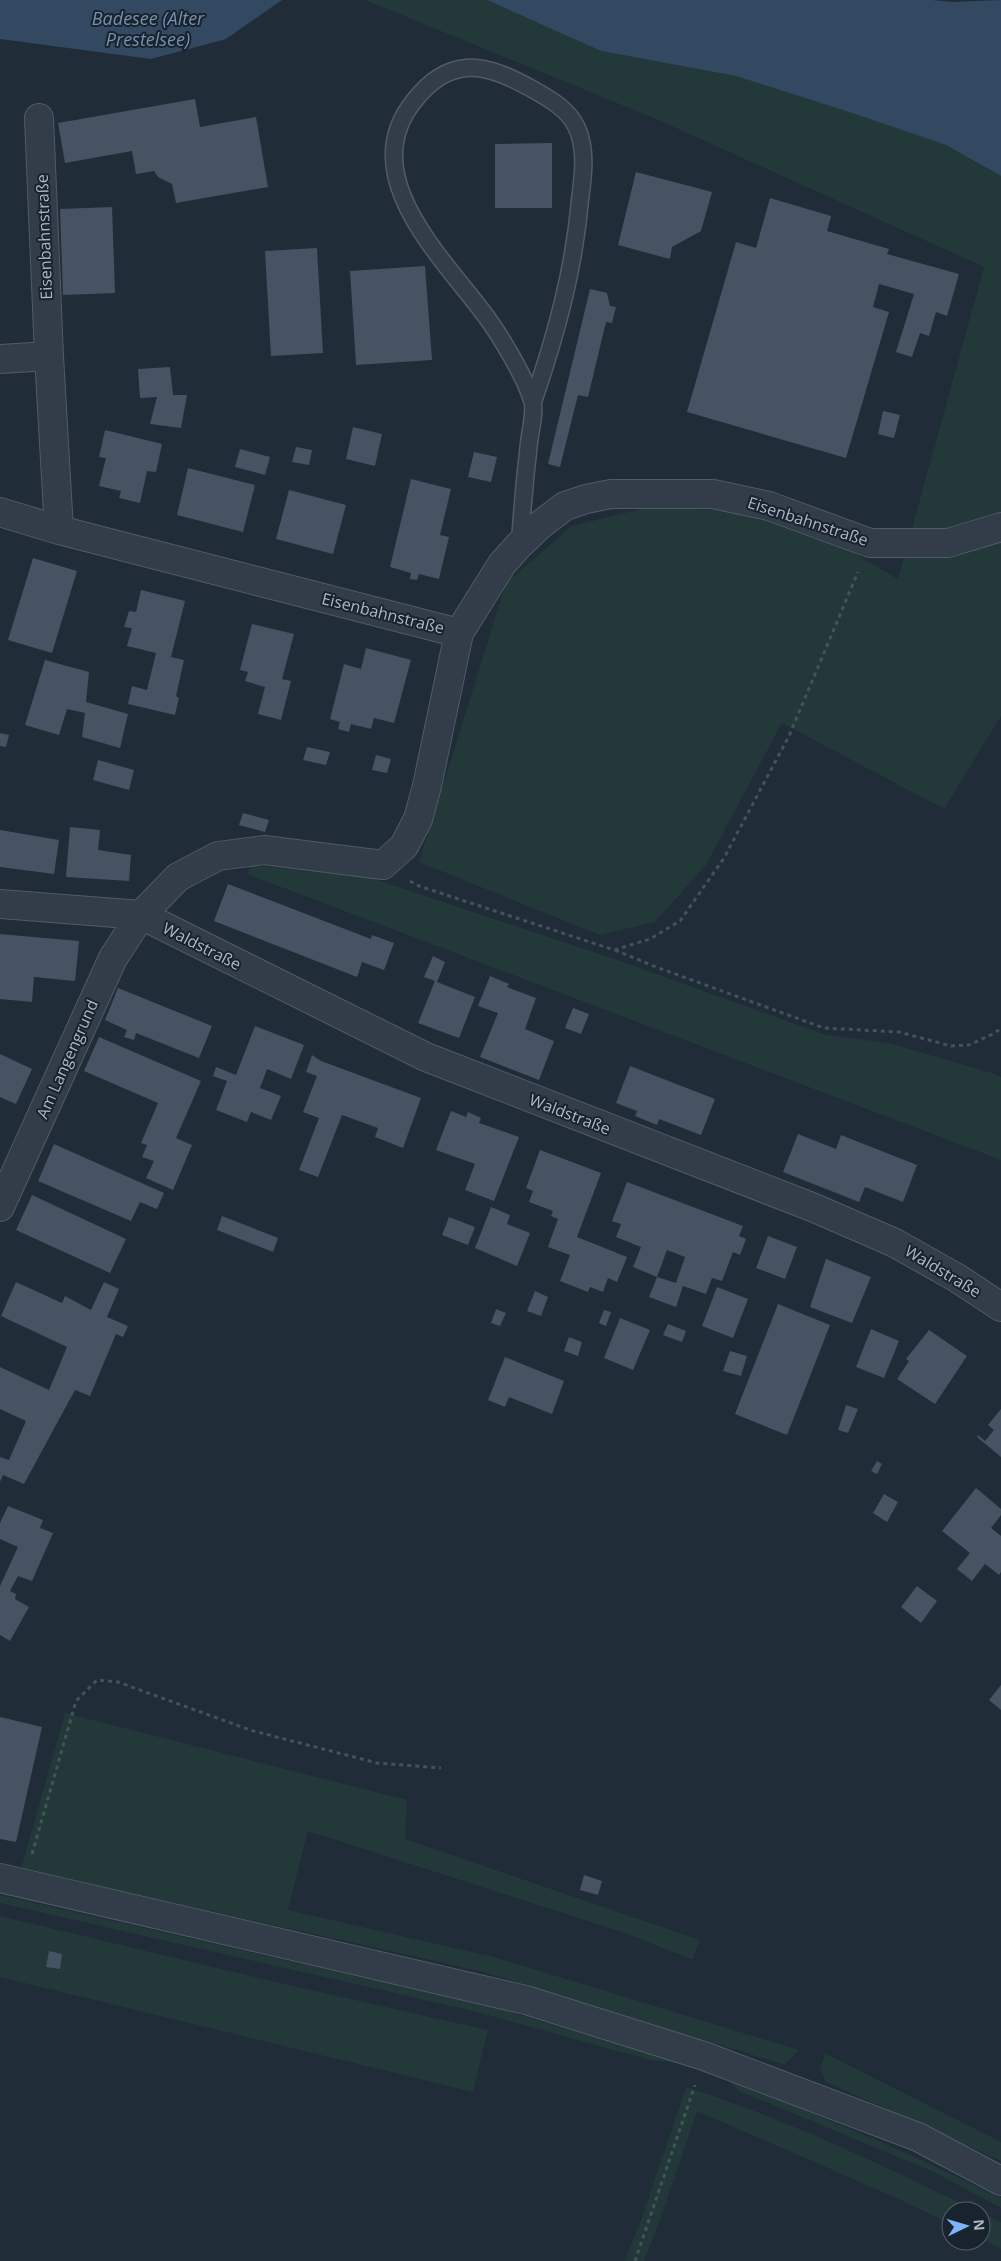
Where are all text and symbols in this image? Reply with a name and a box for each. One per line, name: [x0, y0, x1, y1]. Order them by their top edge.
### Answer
water label: Badesee (Alter Prestelsee): [92, 6, 205, 51]
street label: Eisenbahnstraße: [31, 174, 57, 300]
street label: Eisenbahnstraße: [745, 491, 871, 551]
street label: Eisenbahnstraße: [320, 587, 446, 639]
street label: Waldstraße: [159, 917, 245, 975]
street label: Am Langengrund: [31, 996, 103, 1122]
street label: Waldstraße: [526, 1088, 614, 1140]
street label: Waldstraße: [901, 1240, 985, 1302]
north arrow: [941, 2201, 991, 2251]
text: N: [969, 2218, 989, 2231]

